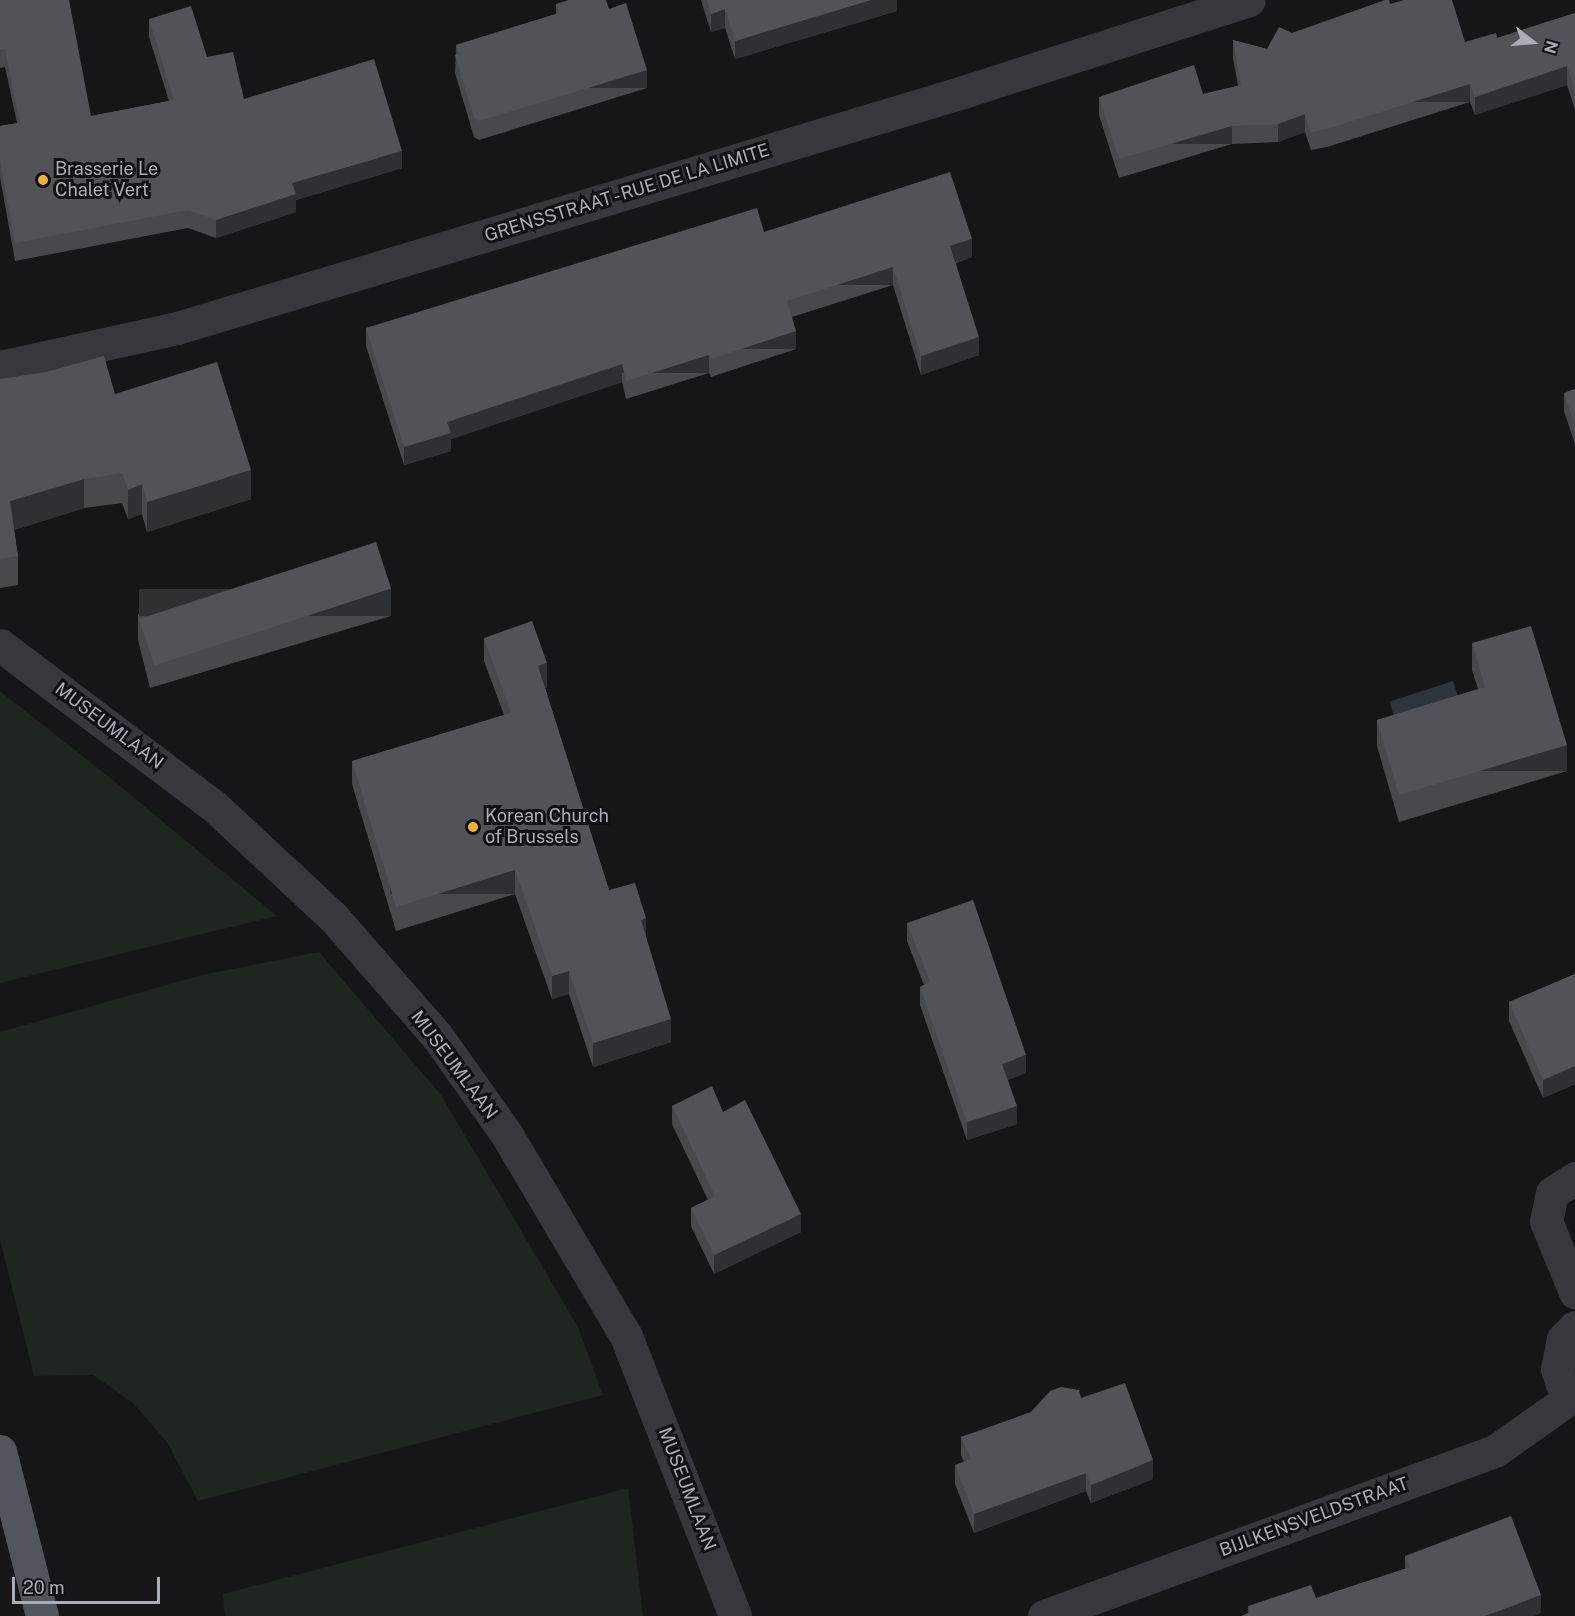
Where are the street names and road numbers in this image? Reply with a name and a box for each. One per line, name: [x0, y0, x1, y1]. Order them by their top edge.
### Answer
street label: GRENSSTRAAT - RUE DE LA LIMITE: [480, 139, 774, 247]
street label: MUSEUMLAAN: [51, 678, 167, 774]
street label: MUSEUMLAAN: [406, 1007, 502, 1123]
street label: MUSEUMLAAN: [654, 1424, 720, 1554]
street label: BIJLKENSVELDSTRAAT: [1217, 1473, 1411, 1561]

